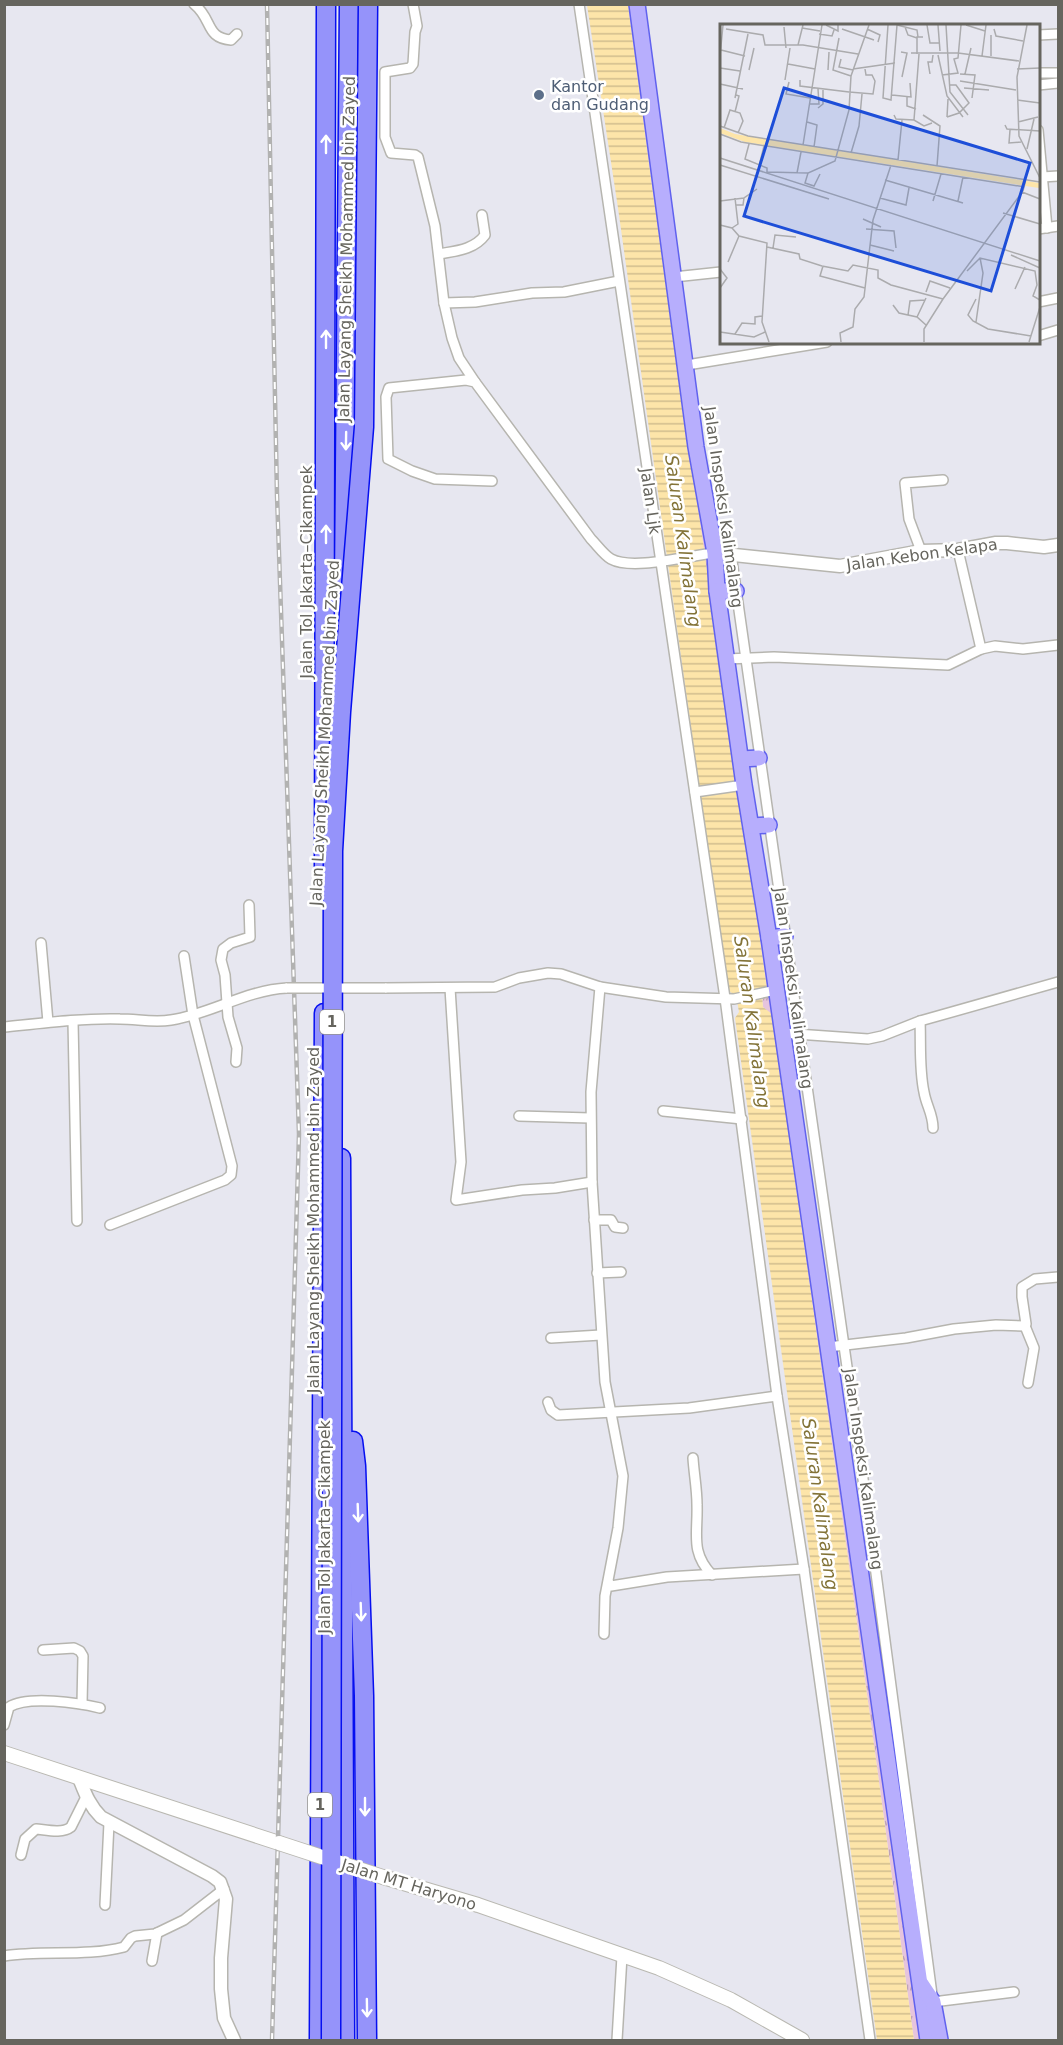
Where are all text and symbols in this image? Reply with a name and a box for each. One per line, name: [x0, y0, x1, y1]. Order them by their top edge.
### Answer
inset map: [720, 24, 1039, 344]
street label: Jalan Layang Sheikh Mohammed bin Zayed: [334, 76, 359, 423]
place label: Kantor dan Gudang: [551, 77, 649, 114]
marker: Kantor dan Gudang: [532, 88, 546, 102]
one-way arrow: [320, 135, 332, 155]
one-way arrow: [320, 330, 332, 350]
street label: Jalan Inspeksi Kalimalang: [700, 404, 747, 609]
one-way arrow: [340, 430, 351, 450]
water label: Saluran Kalimalang: [661, 453, 706, 629]
street label: Jalan Tol Jakarta–Cikampek: [297, 464, 316, 680]
street label: Jalan Ljk: [636, 466, 665, 536]
one-way arrow: [320, 525, 332, 545]
street label: Jalan Kebon Kelapa: [844, 534, 999, 575]
street label: Jalan Layang Sheikh Mohammed bin Zayed: [306, 560, 343, 907]
street label: Jalan Inspeksi Kalimalang: [770, 885, 817, 1090]
water label: Saluran Kalimalang: [730, 934, 775, 1110]
road number: 1: [320, 1010, 344, 1034]
street label: Jalan Layang Sheikh Mohammed bin Zayed: [304, 1047, 323, 1394]
street label: Jalan Inspeksi Kalimalang: [840, 1366, 887, 1571]
water label: Saluran Kalimalang: [798, 1416, 843, 1592]
street label: Jalan Tol Jakarta–Cikampek: [315, 1419, 334, 1635]
one-way arrow: [352, 1502, 363, 1522]
one-way arrow: [356, 1602, 367, 1622]
road number: 1: [308, 1793, 332, 1817]
one-way arrow: [359, 1797, 371, 1817]
street label: Jalan MT Haryono: [338, 1855, 479, 1914]
one-way arrow: [361, 1997, 373, 2017]

